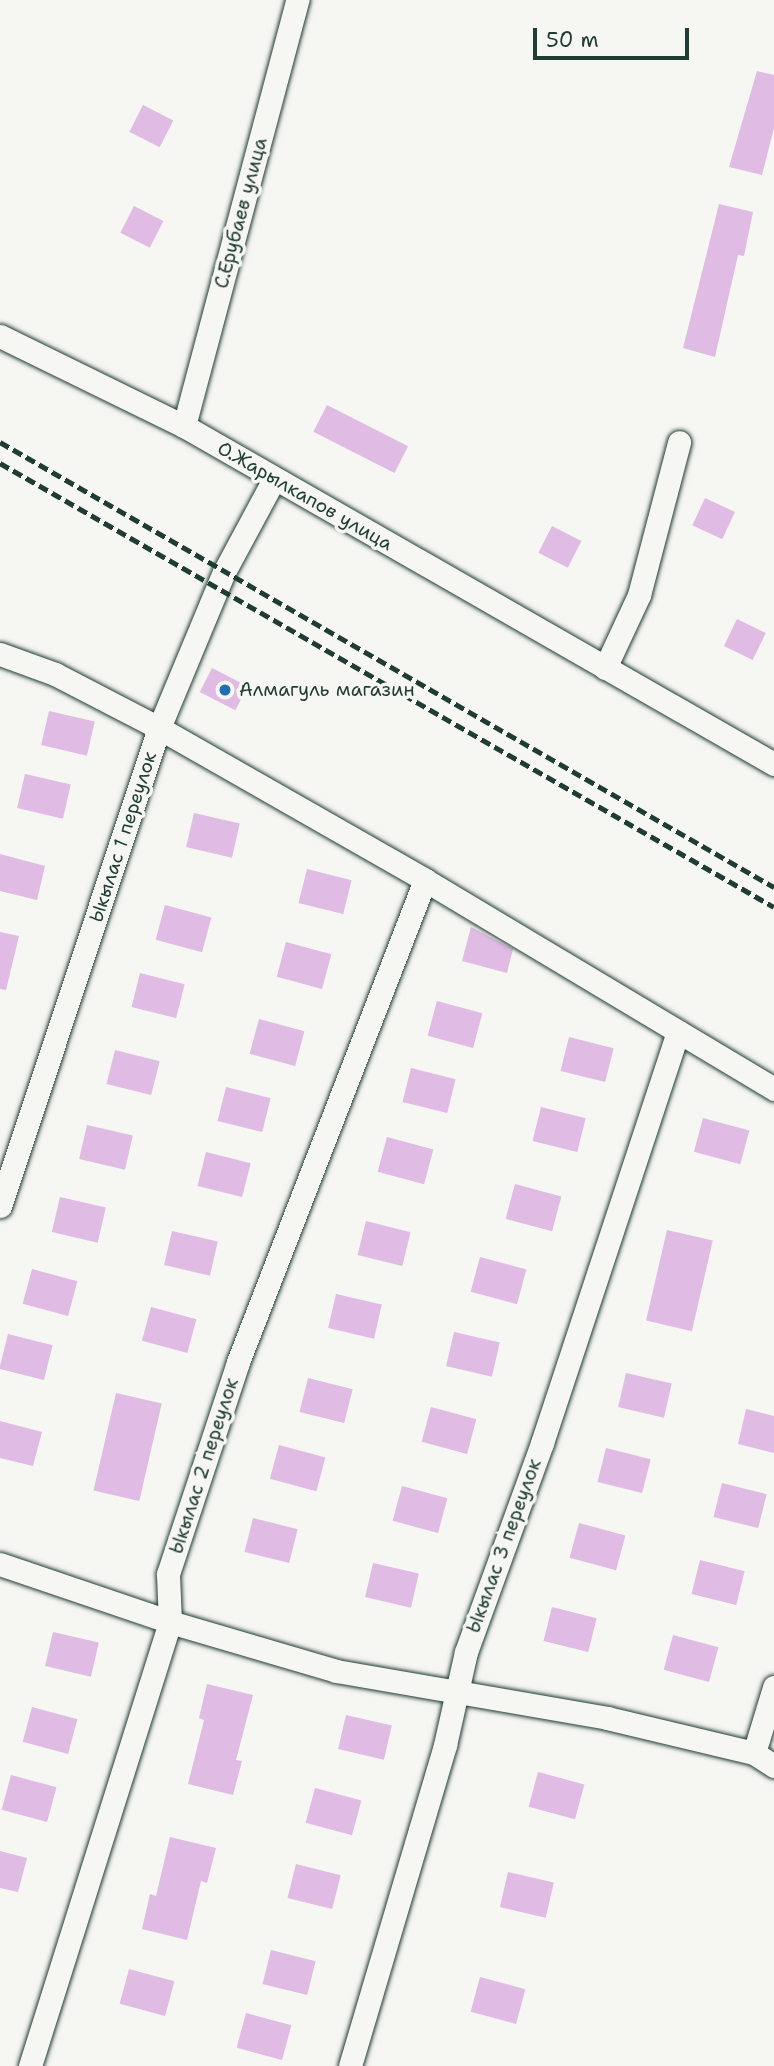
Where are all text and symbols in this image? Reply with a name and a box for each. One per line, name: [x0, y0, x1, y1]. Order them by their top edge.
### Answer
scale bar: [536, 14, 692, 58]
text: 50 m: [546, 26, 599, 54]
street label: С.Ерубаев улица: [210, 135, 272, 291]
street label: О.Жарылкапов улица: [213, 436, 397, 556]
place label: Алмагуль магазин: [239, 679, 415, 701]
marker: Алмагуль магазин: [217, 682, 233, 698]
street label: Ыкылас 1 переулок: [85, 749, 161, 925]
street label: Ыкылас 2 переулок: [165, 1375, 243, 1557]
street label: Ыкылас 3 переулок: [462, 1456, 546, 1636]

